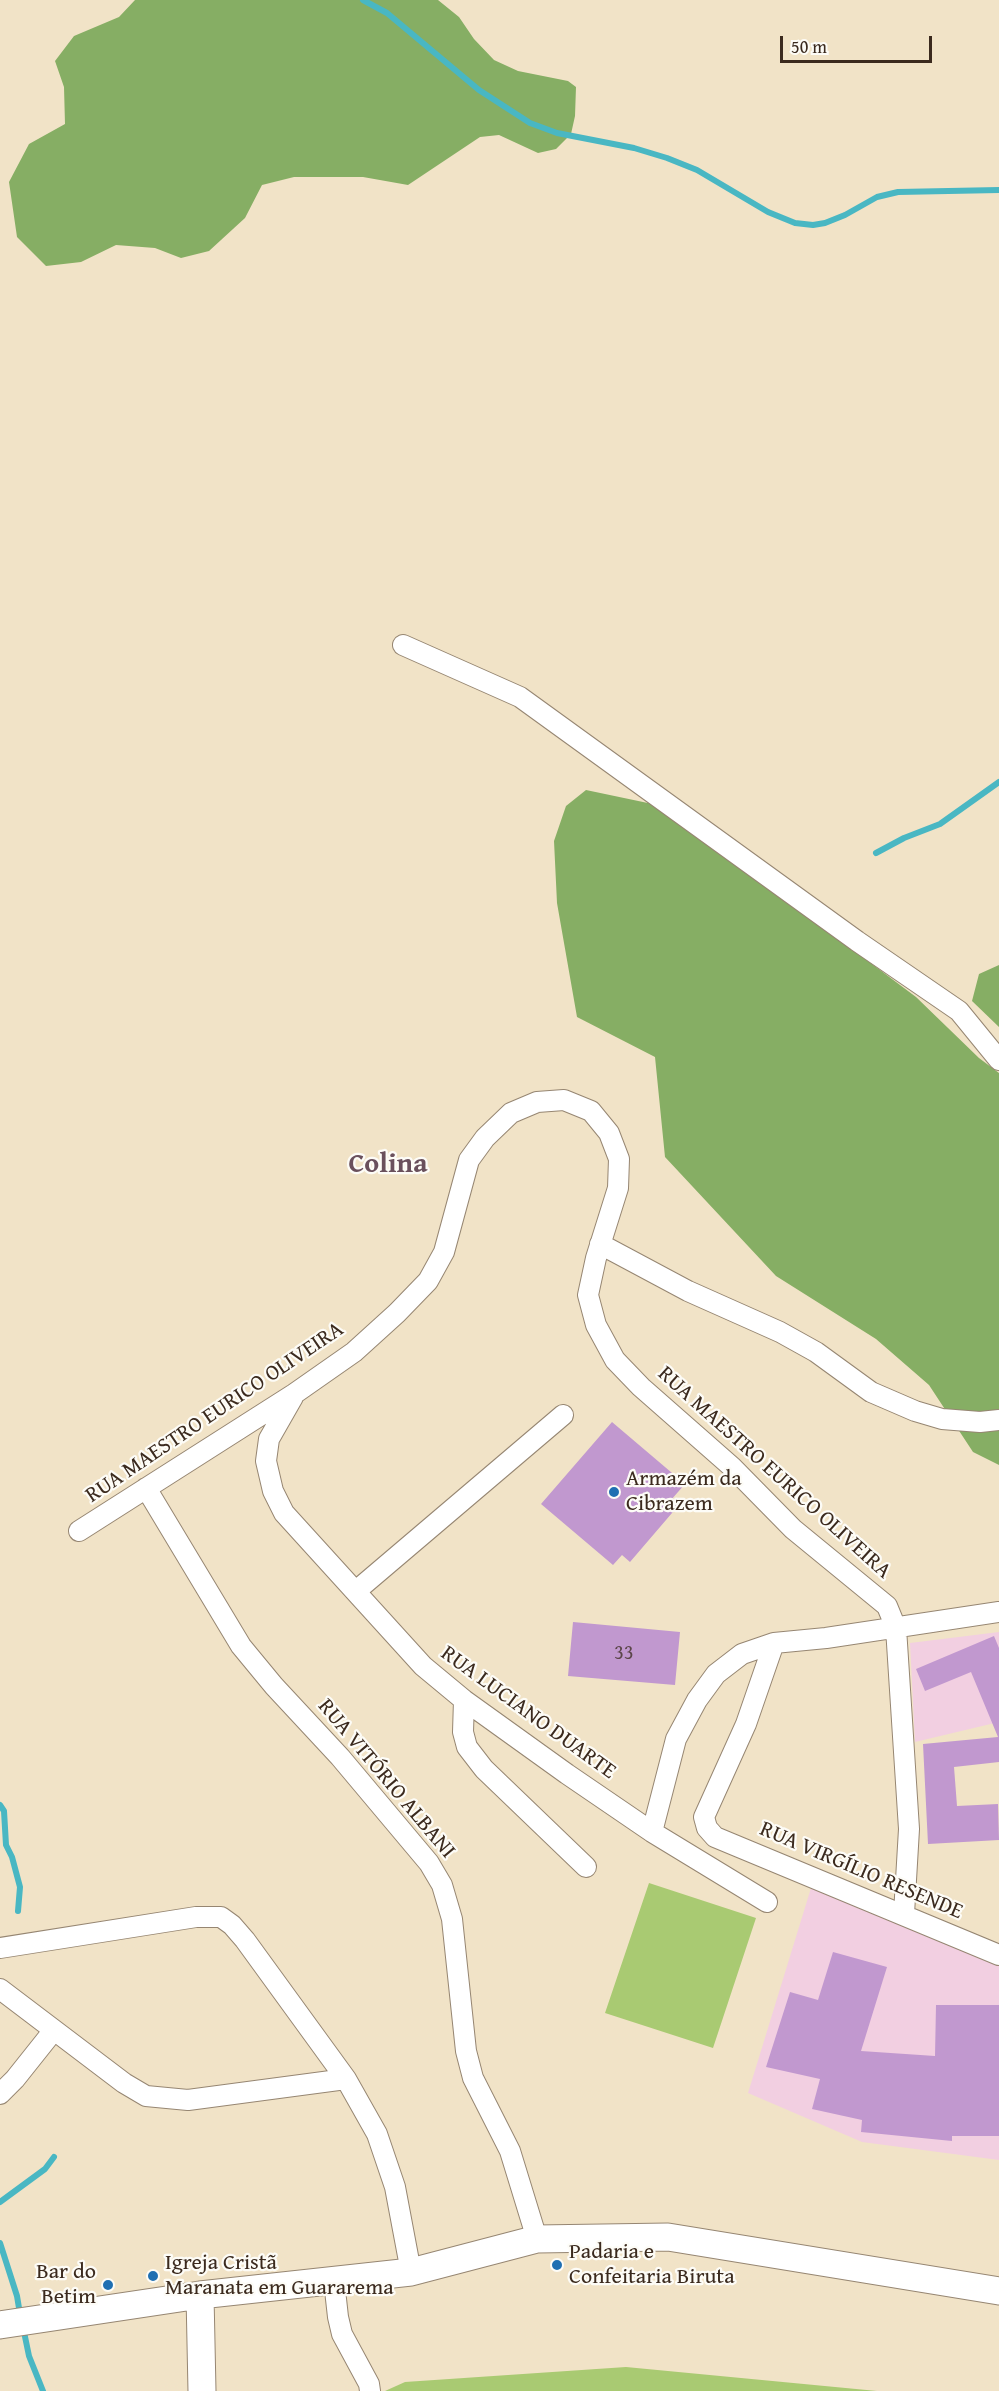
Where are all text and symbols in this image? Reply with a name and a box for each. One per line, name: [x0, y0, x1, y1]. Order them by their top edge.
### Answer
scale bar: [783, 24, 934, 62]
text: 50 m: [791, 33, 827, 60]
district label: Colina: [349, 1148, 427, 1182]
street label: RUA MAESTRO EURICO OLIVEIRA: [81, 1317, 349, 1509]
street label: RUA MAESTRO EURICO OLIVEIRA: [652, 1361, 896, 1585]
place label: Armazém da Cibrazem: [626, 1466, 742, 1518]
marker: Armazém da Cibrazem: [607, 1485, 621, 1499]
street label: RUA LUCIANO DUARTE: [435, 1641, 621, 1785]
house number: 33: [614, 1642, 634, 1666]
street label: RUA VITÓRIO ALBANI: [312, 1694, 460, 1864]
street label: RUA VIRGÍLIO RESENDE: [755, 1816, 967, 1926]
place label: Padaria e Confeitaria Biruta: [569, 2239, 735, 2290]
place label: Igreja Cristã Maranata em Guararema: [165, 2250, 394, 2302]
marker: Padaria e Confeitaria Biruta: [550, 2258, 564, 2272]
place label: Bar do Betim: [36, 2259, 96, 2310]
marker: Igreja Cristã Maranata em Guararema: [146, 2269, 160, 2283]
marker: Bar do Betim: [101, 2278, 115, 2292]

